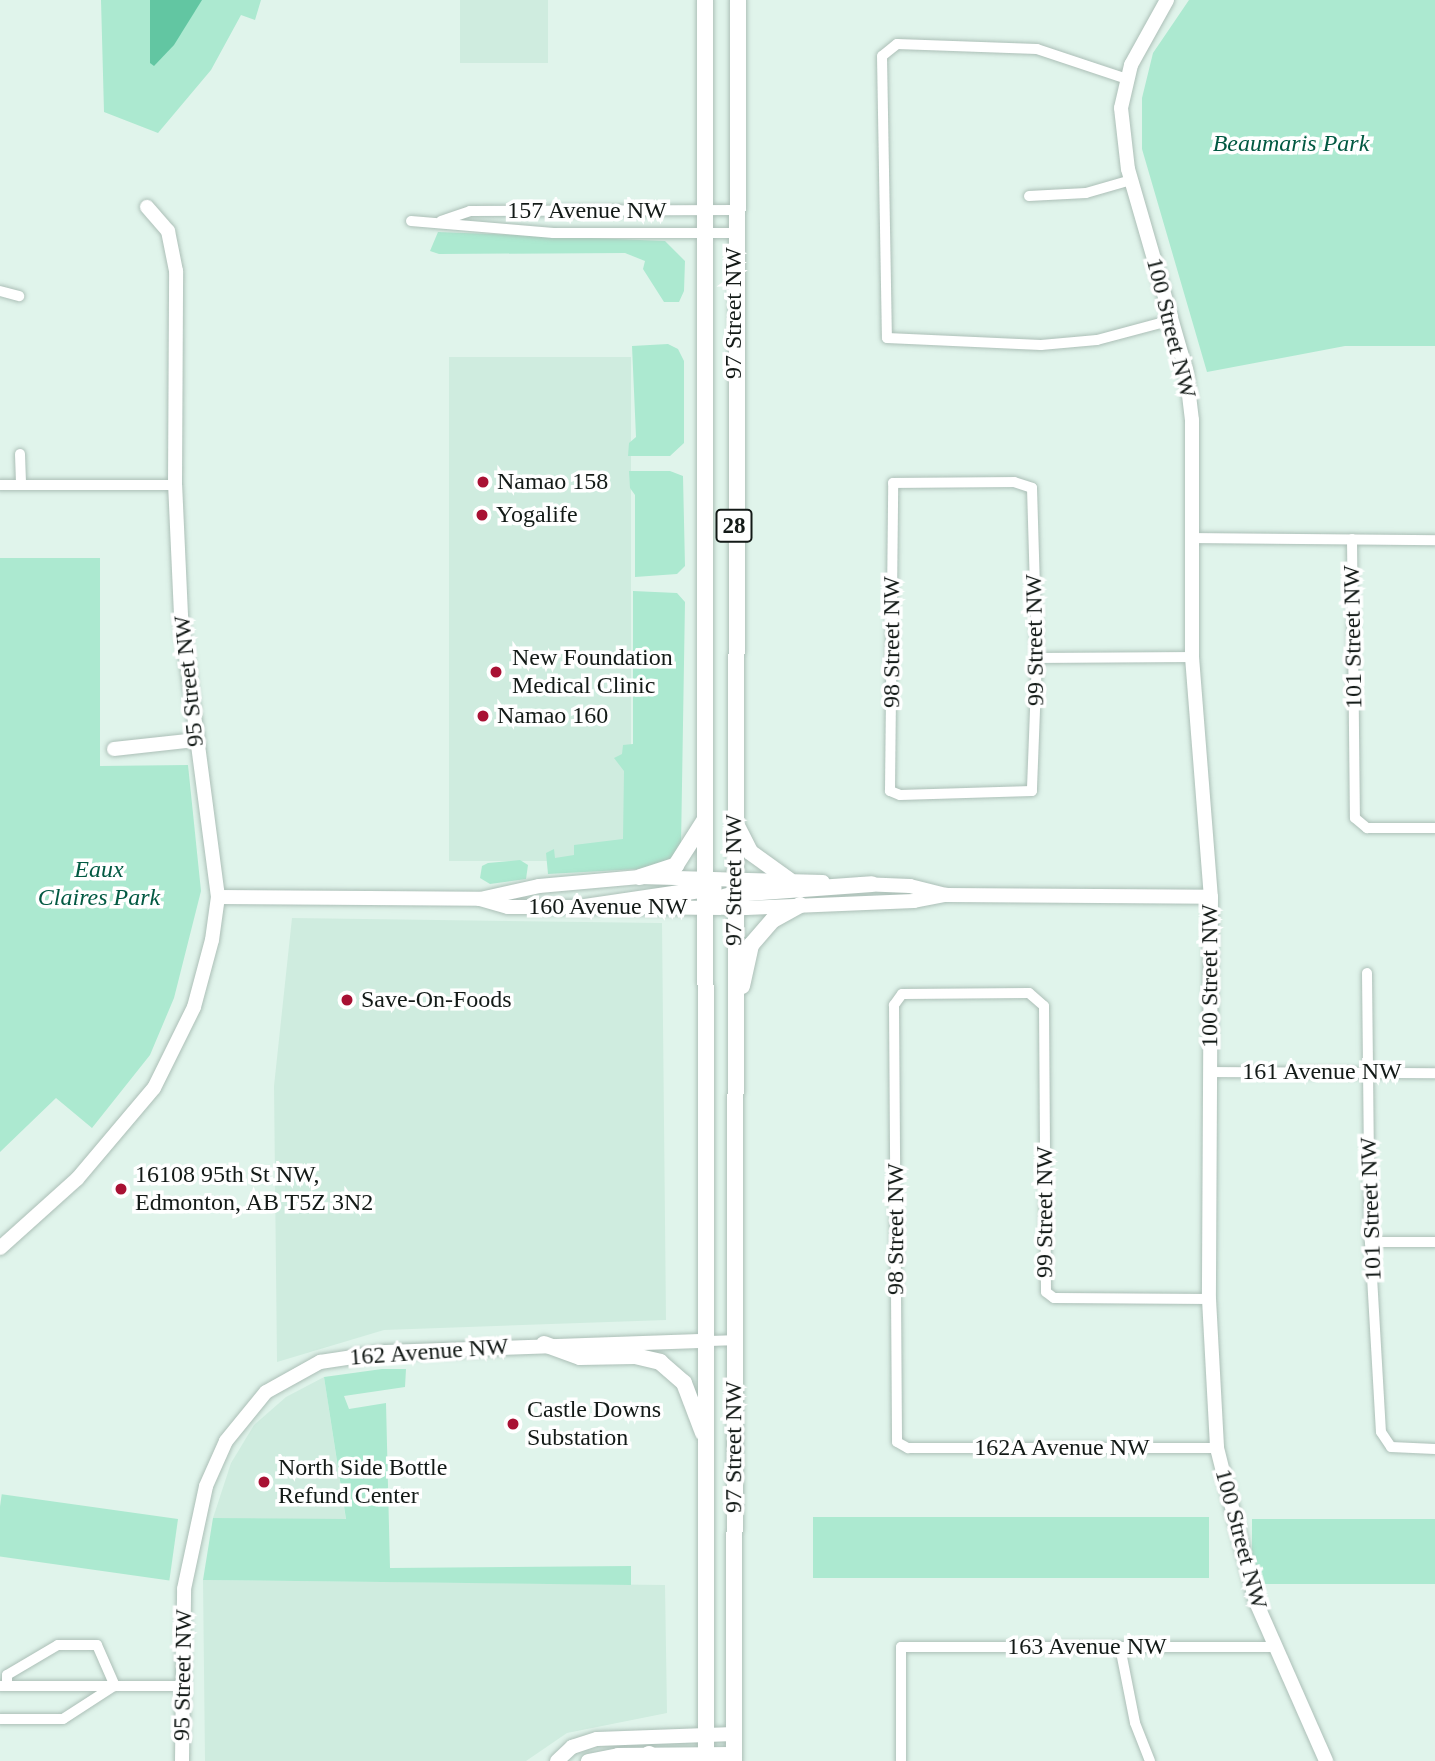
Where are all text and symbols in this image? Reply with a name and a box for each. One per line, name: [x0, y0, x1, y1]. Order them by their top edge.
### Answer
park label: Beaumaris Park: [1213, 130, 1369, 158]
street label: 157 Avenue NW: [507, 197, 667, 225]
street label: 97 Street NW: [720, 247, 748, 379]
street label: 100 Street NW: [1140, 255, 1202, 401]
place label: Namao 158: [497, 468, 608, 496]
marker: Namao 158: [475, 474, 491, 490]
place label: Yogalife: [496, 501, 578, 529]
road number: 28: [715, 506, 753, 546]
marker: Yogalife: [474, 507, 490, 523]
street label: 101 Street NW: [1337, 565, 1369, 709]
street label: 99 Street NW: [1019, 574, 1051, 706]
street label: 98 Street NW: [878, 576, 906, 708]
street label: 95 Street NW: [168, 614, 210, 748]
place label: New Foundation Medical Clinic: [512, 644, 673, 700]
marker: New Foundation Medical Clinic: [486, 662, 506, 682]
place label: Namao 160: [497, 702, 608, 730]
marker: Namao 160: [475, 708, 491, 724]
street label: 97 Street NW: [720, 814, 748, 946]
park label: Eaux Claires Park: [38, 856, 160, 912]
street label: 160 Avenue NW: [528, 893, 688, 921]
street label: 100 Street NW: [1196, 904, 1224, 1048]
place label: Save-On-Foods: [361, 986, 512, 1014]
marker: Save-On-Foods: [339, 992, 355, 1008]
street label: 161 Avenue NW: [1242, 1058, 1402, 1086]
street label: 101 Street NW: [1354, 1137, 1388, 1281]
street label: 99 Street NW: [1031, 1146, 1059, 1278]
place label: 16108 95th St NW, Edmonton, AB T5Z 3N2: [135, 1161, 375, 1217]
street label: 98 Street NW: [882, 1163, 910, 1295]
marker: 16108 95th St NW, Edmonton, AB T5Z 3N2: [113, 1181, 129, 1197]
street label: 162 Avenue NW: [348, 1332, 510, 1372]
street label: 97 Street NW: [720, 1381, 748, 1513]
place label: Castle Downs Substation: [527, 1396, 661, 1452]
marker: Castle Downs Substation: [505, 1416, 521, 1432]
street label: 162A Avenue NW: [973, 1434, 1151, 1462]
place label: North Side Bottle Refund Center: [278, 1454, 447, 1510]
street label: 100 Street NW: [1208, 1466, 1274, 1612]
marker: North Side Bottle Refund Center: [256, 1474, 272, 1490]
street label: 95 Street NW: [167, 1609, 199, 1741]
street label: 163 Avenue NW: [1007, 1633, 1167, 1661]

